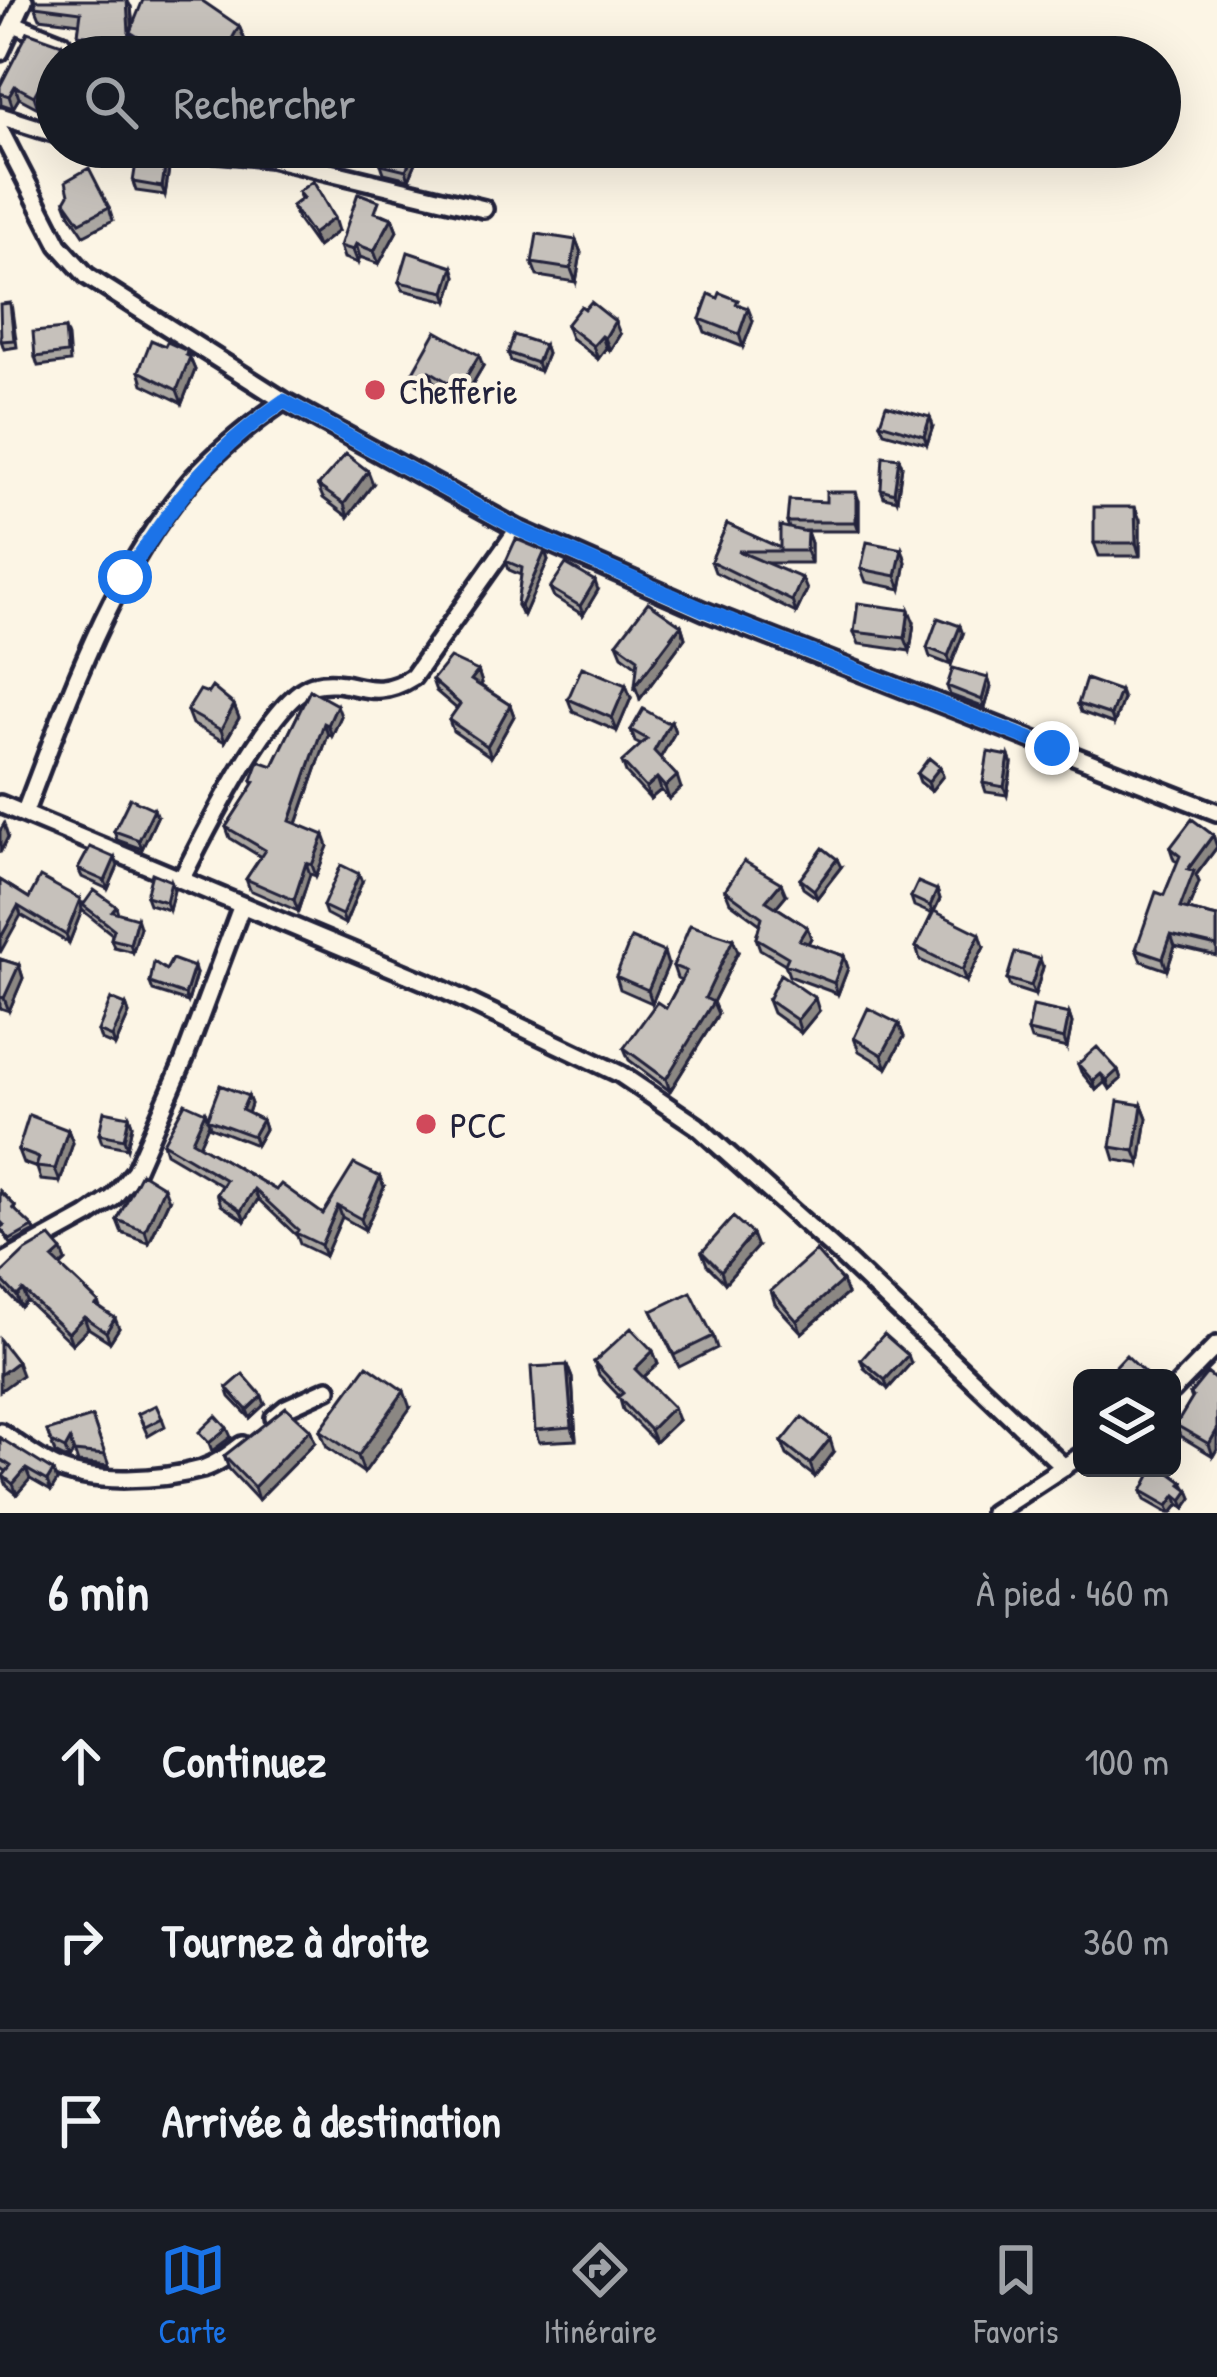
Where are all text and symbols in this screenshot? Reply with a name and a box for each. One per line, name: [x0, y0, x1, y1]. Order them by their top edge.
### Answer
search box: [36, 36, 1181, 168]
icon: search: [78, 69, 144, 135]
text: Rechercher: [174, 72, 356, 133]
place label: Chefferie: [399, 366, 518, 415]
marker: Chefferie: [362, 377, 388, 403]
route start: [98, 550, 152, 604]
route end: [1025, 721, 1079, 775]
place label: PCC: [450, 1100, 507, 1149]
marker: PCC: [413, 1111, 439, 1137]
map controls: [1073, 1369, 1181, 1477]
button: layers: [1073, 1369, 1181, 1477]
text: 6 min: [48, 1557, 149, 1626]
text: À pied · 460 m: [976, 1565, 1169, 1618]
icon: ahead: [48, 1728, 114, 1794]
text: Continuez: [162, 1730, 326, 1791]
text: 100 m: [1084, 1734, 1169, 1787]
icon: right: [48, 1908, 114, 1974]
text: Tournez à droite: [162, 1910, 429, 1971]
text: 360 m: [1083, 1914, 1169, 1967]
icon: arrive: [48, 2088, 114, 2154]
text: Arrivée à destination: [162, 2090, 501, 2151]
tab: Carte: [158, 2237, 227, 2353]
tab: Itinéraire: [544, 2237, 657, 2353]
tab: Favoris: [974, 2237, 1059, 2353]

